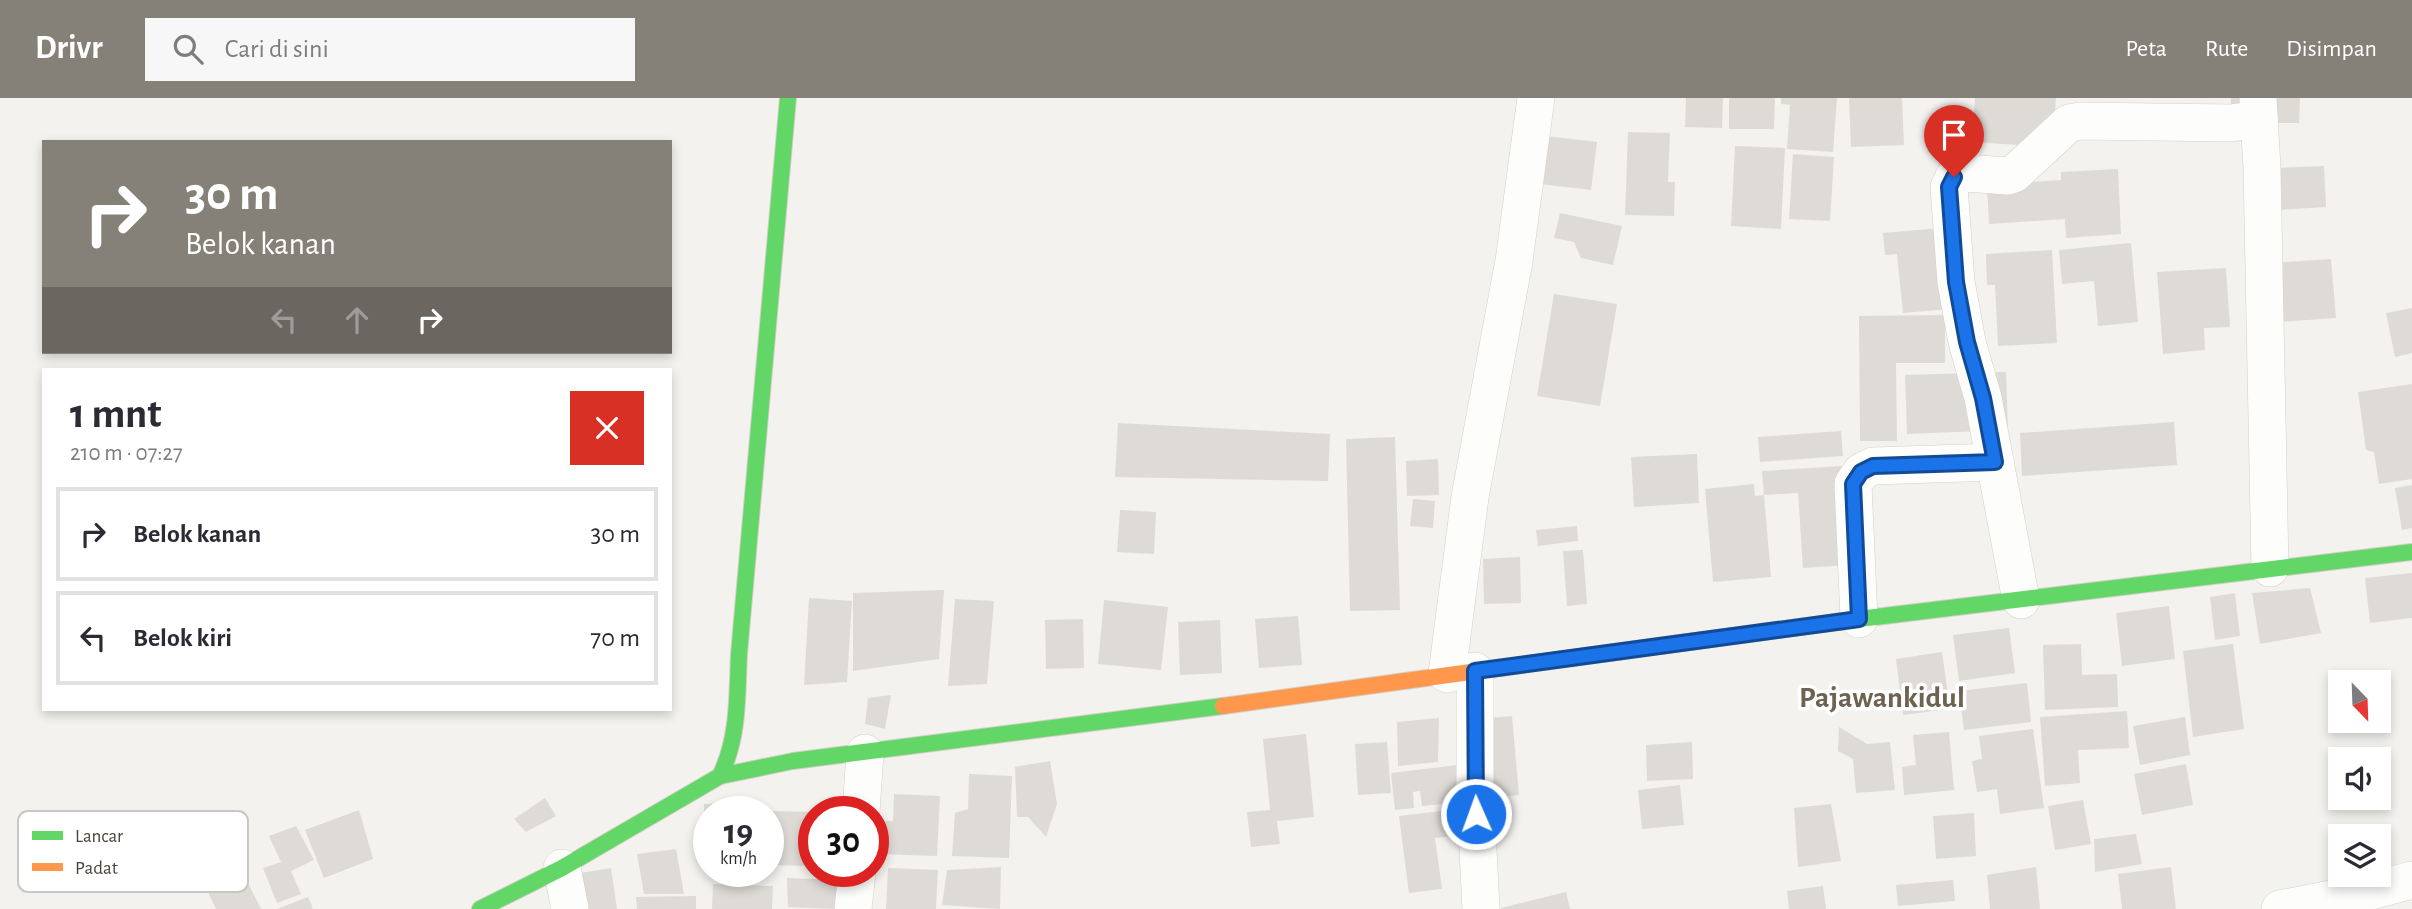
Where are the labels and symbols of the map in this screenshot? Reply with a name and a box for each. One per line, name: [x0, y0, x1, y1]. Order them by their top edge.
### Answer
pin: [1924, 105, 1984, 177]
north arrow: [2328, 670, 2390, 733]
district label: Pajawankidul: [1799, 683, 1965, 713]
position arrow: [1439, 777, 1513, 851]
speed limit sign: 30: [798, 796, 889, 887]
legend: [18, 811, 248, 892]
text: Lancar: [75, 827, 123, 846]
text: Padat: [75, 859, 118, 878]

